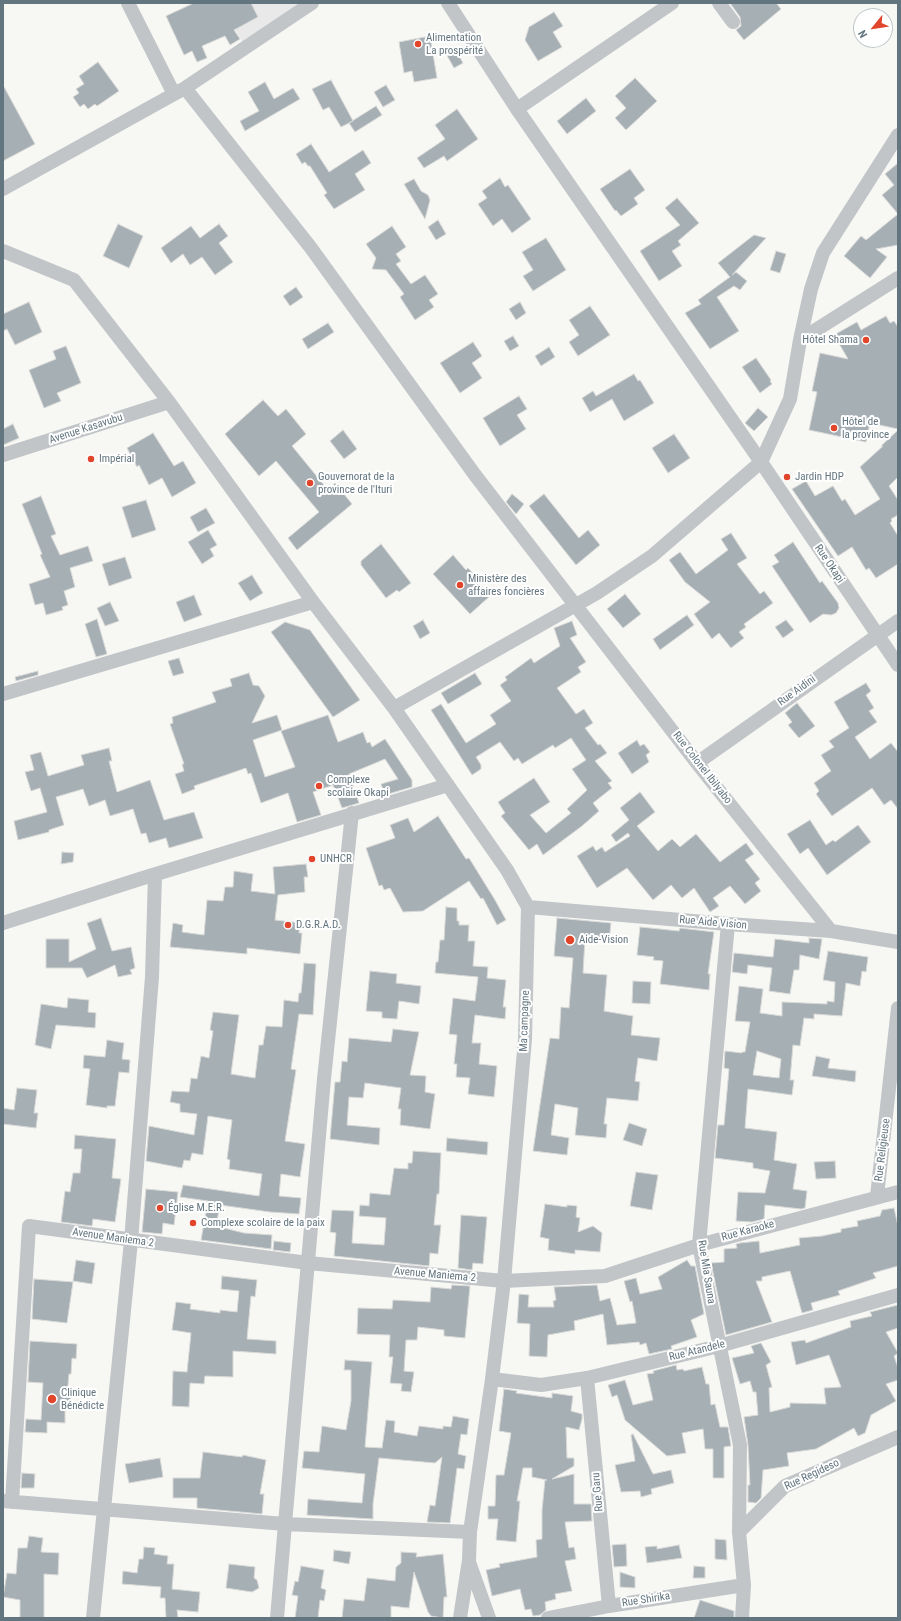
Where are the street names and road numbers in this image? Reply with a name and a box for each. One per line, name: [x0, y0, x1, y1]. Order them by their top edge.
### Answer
street label: Avenue Kasavubu: [48, 411, 124, 447]
street label: Rue Okapi: [811, 542, 847, 586]
street label: Rue Aidini: [776, 673, 818, 709]
street label: Rue Colonel Ibilyabo: [670, 729, 734, 807]
street label: Rue Aide Vision: [679, 913, 747, 933]
street label: Ma campagne: [517, 990, 533, 1052]
street label: Rue Religieuse: [873, 1118, 893, 1182]
street label: Rue Karaoke: [720, 1218, 776, 1244]
street label: Avenue Maniema 2: [71, 1226, 155, 1250]
street label: Rue Mia Sauna: [694, 1239, 718, 1305]
street label: Avenue Maniema 2: [393, 1265, 477, 1285]
street label: Rue Atandele: [668, 1338, 726, 1364]
street label: Rue Regideso: [783, 1457, 841, 1493]
street label: Rue Garu: [590, 1472, 606, 1512]
street label: Rue Shirika: [621, 1590, 671, 1610]

